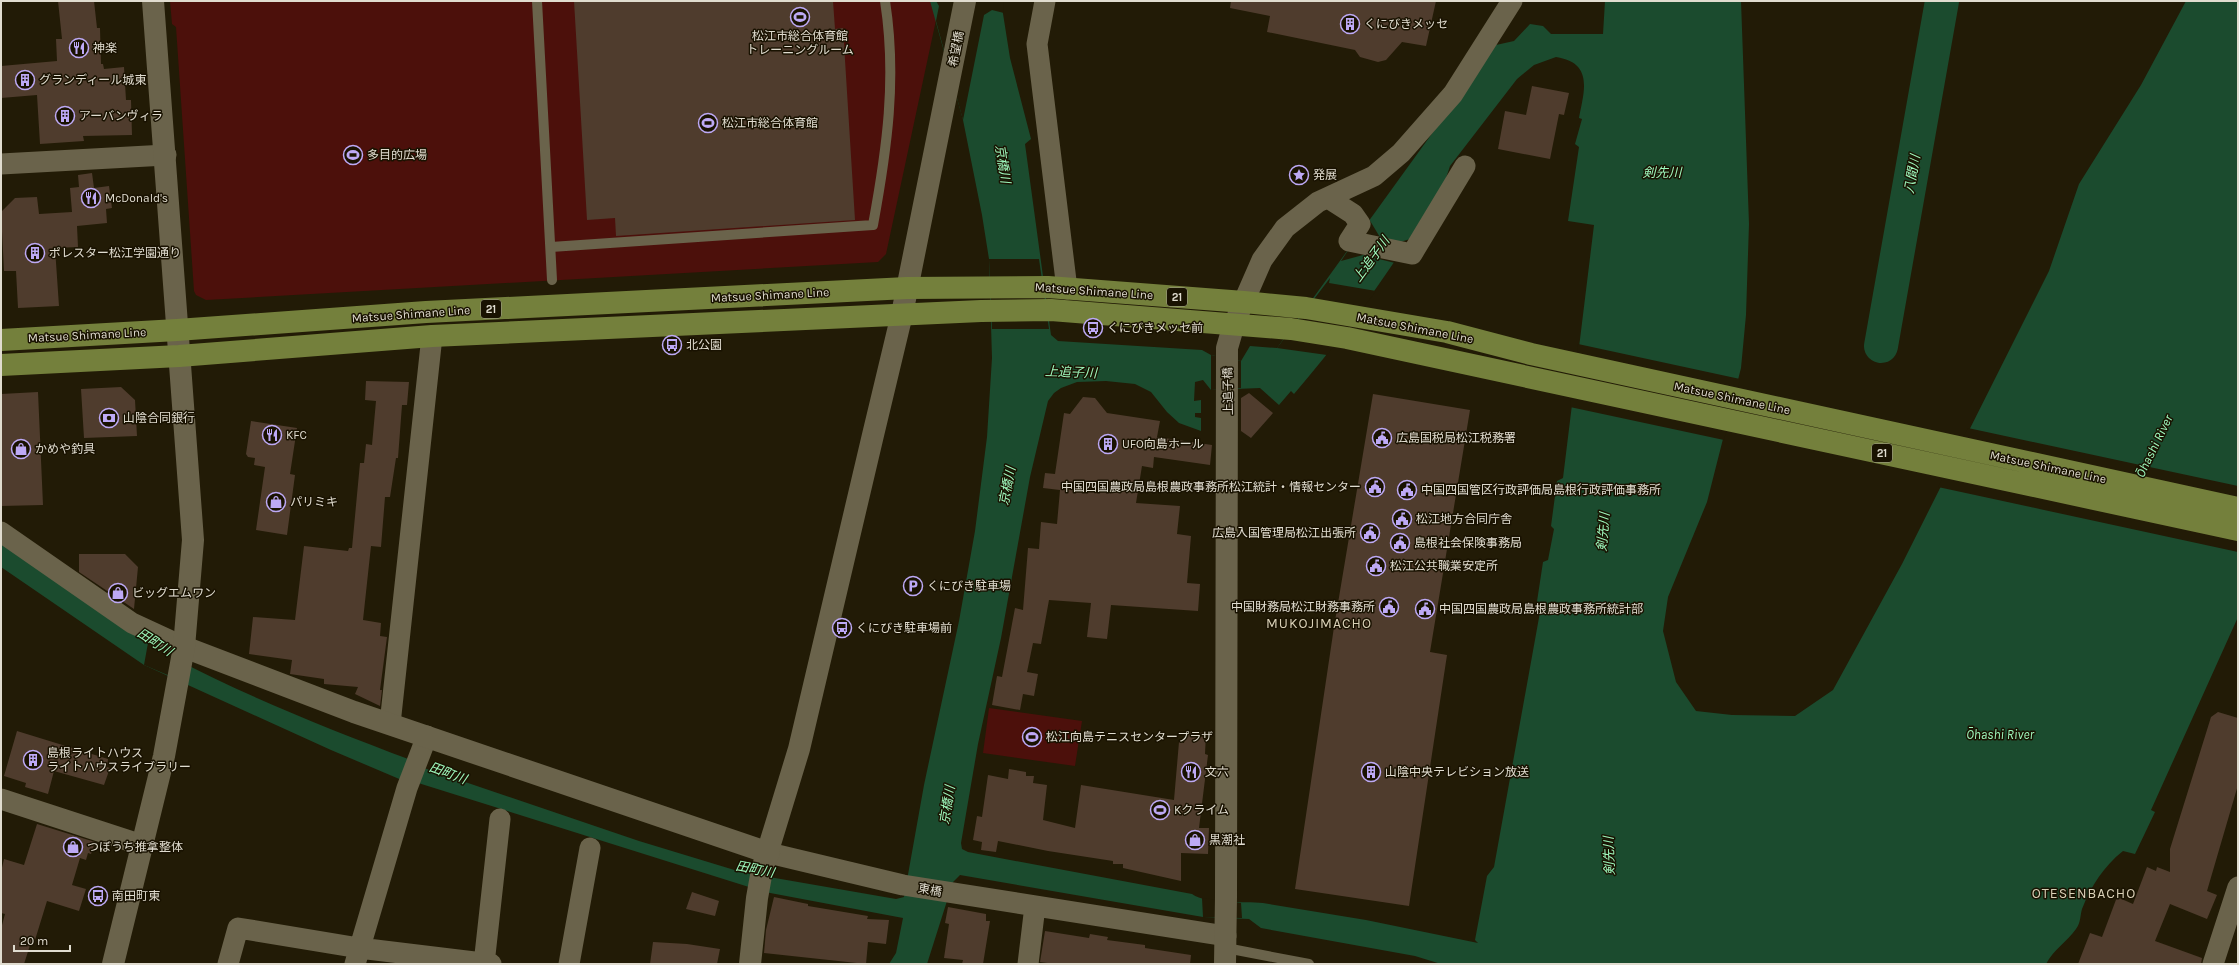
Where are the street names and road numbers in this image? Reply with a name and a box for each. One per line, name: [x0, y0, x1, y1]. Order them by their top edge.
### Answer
street label: 希望橋: [946, 30, 966, 68]
street label: Matsue Shimane Line: [1034, 280, 1154, 302]
street label: Matsue Shimane Line: [710, 285, 830, 305]
road number: 21: [1167, 288, 1187, 306]
road number: 21: [481, 300, 501, 318]
street label: Matsue Shimane Line: [351, 303, 471, 325]
street label: Matsue Shimane Line: [1355, 310, 1475, 346]
street label: Matsue Shimane Line: [27, 325, 147, 345]
street label: 上追子橋: [1221, 367, 1235, 415]
street label: Matsue Shimane Line: [1673, 379, 1791, 417]
road number: 21: [1872, 444, 1892, 462]
street label: Matsue Shimane Line: [1989, 448, 2107, 486]
street label: 東橋: [917, 881, 943, 899]

